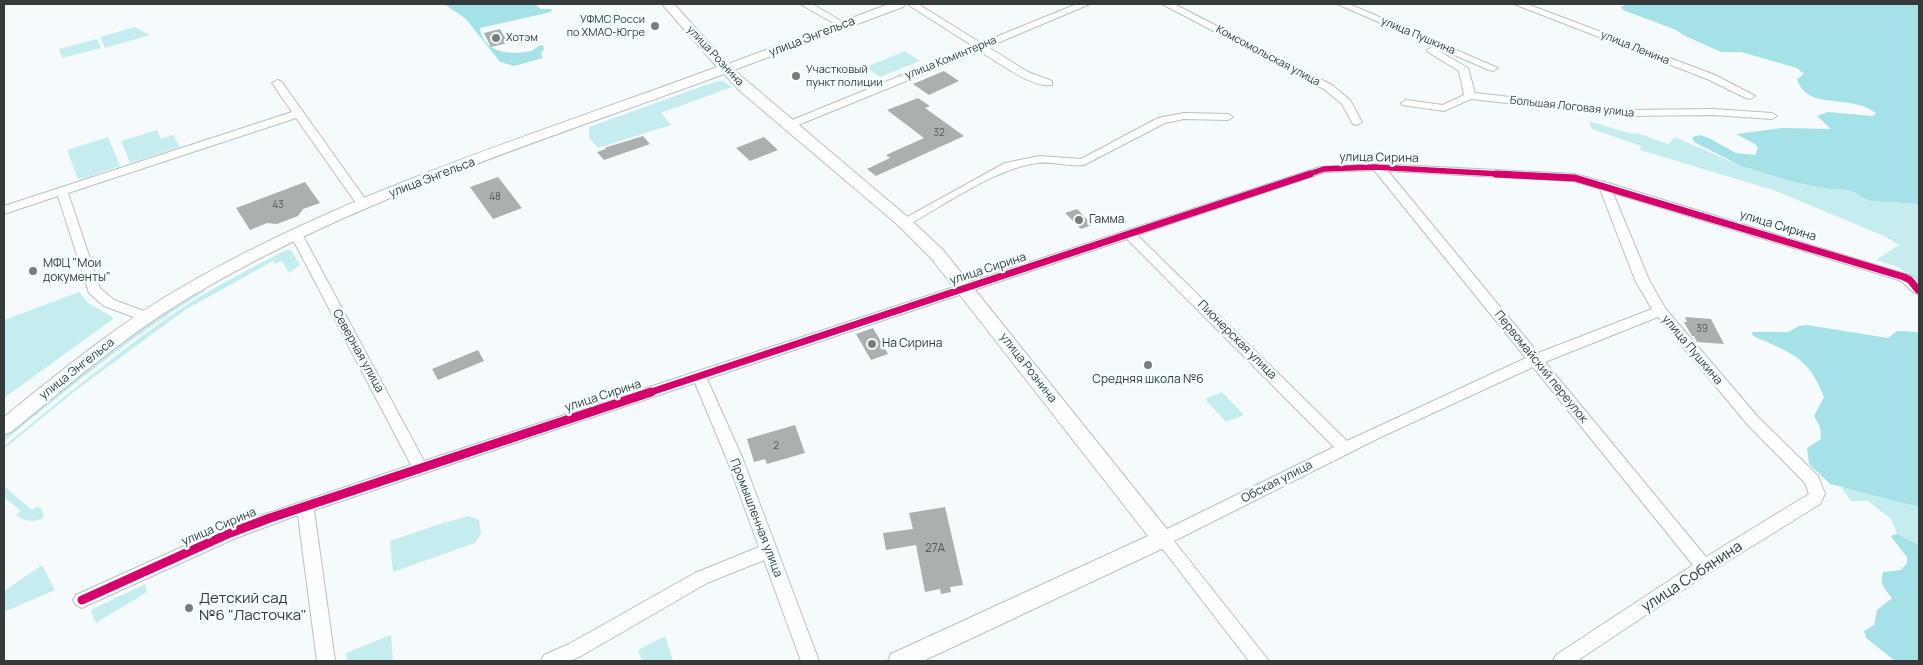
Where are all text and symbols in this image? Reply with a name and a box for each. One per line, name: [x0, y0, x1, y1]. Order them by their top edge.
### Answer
place label: УФМС Росси по ХМАО-Югре: [567, 13, 645, 39]
street label: улица Энгельса: [767, 14, 857, 60]
street label: улица Пушкина: [1379, 14, 1457, 58]
marker: УФМС Росси по ХМАО-Югре: [649, 20, 661, 32]
street label: улица Рознина: [684, 23, 746, 89]
street label: Комсомольская улица: [1214, 23, 1322, 89]
street label: улица Ленина: [1599, 28, 1671, 68]
place label: Хотэм: [506, 31, 538, 45]
marker: Хотэм: [490, 32, 502, 44]
street label: улица Коминтерна: [903, 34, 999, 82]
place label: Участковый пункт полиции: [806, 63, 882, 89]
marker: Участковый пункт полиции: [790, 70, 802, 82]
street label: Большая Логовая улица: [1509, 94, 1635, 120]
house number: 32: [933, 127, 945, 139]
street label: улица Сирина: [1339, 150, 1419, 166]
street label: улица Энгельса: [387, 155, 477, 201]
house number: 48: [489, 191, 501, 203]
house number: 43: [272, 199, 284, 211]
street label: улица Сирина: [1738, 208, 1818, 244]
place label: Гамма: [1089, 213, 1124, 227]
marker: Гамма: [1073, 214, 1085, 226]
street label: улица Сирина: [948, 250, 1028, 288]
place label: МФЦ "Мои документы": [43, 257, 111, 285]
marker: МФЦ "Мои документы": [27, 265, 39, 277]
street label: Пионерская улица: [1195, 298, 1279, 382]
street label: Северная улица: [329, 307, 387, 395]
street label: Первомайский переулок: [1491, 308, 1591, 426]
street label: улица Пушкина: [1659, 312, 1725, 388]
house number: 39: [1696, 323, 1708, 335]
street label: улица Рознина: [996, 330, 1060, 406]
street label: улица Энгельса: [37, 335, 117, 403]
place label: На Сирина: [882, 337, 942, 351]
marker: На Сирина: [866, 338, 878, 350]
marker: Средняя школа №6: [1142, 359, 1154, 371]
place label: Средняя школа №6: [1092, 373, 1204, 387]
street label: улица Сирина: [563, 377, 643, 415]
house number: 2: [773, 440, 779, 452]
street label: Промышленная улица: [727, 457, 785, 579]
street label: Обская улица: [1239, 458, 1315, 506]
street label: улица Сирина: [180, 505, 258, 549]
street label: улица Собянина: [1638, 538, 1746, 616]
house number: 27А: [925, 542, 945, 556]
place label: Детский сад №6 "Ласточка": [199, 590, 307, 625]
marker: Детский сад №6 "Ласточка": [183, 602, 195, 614]

